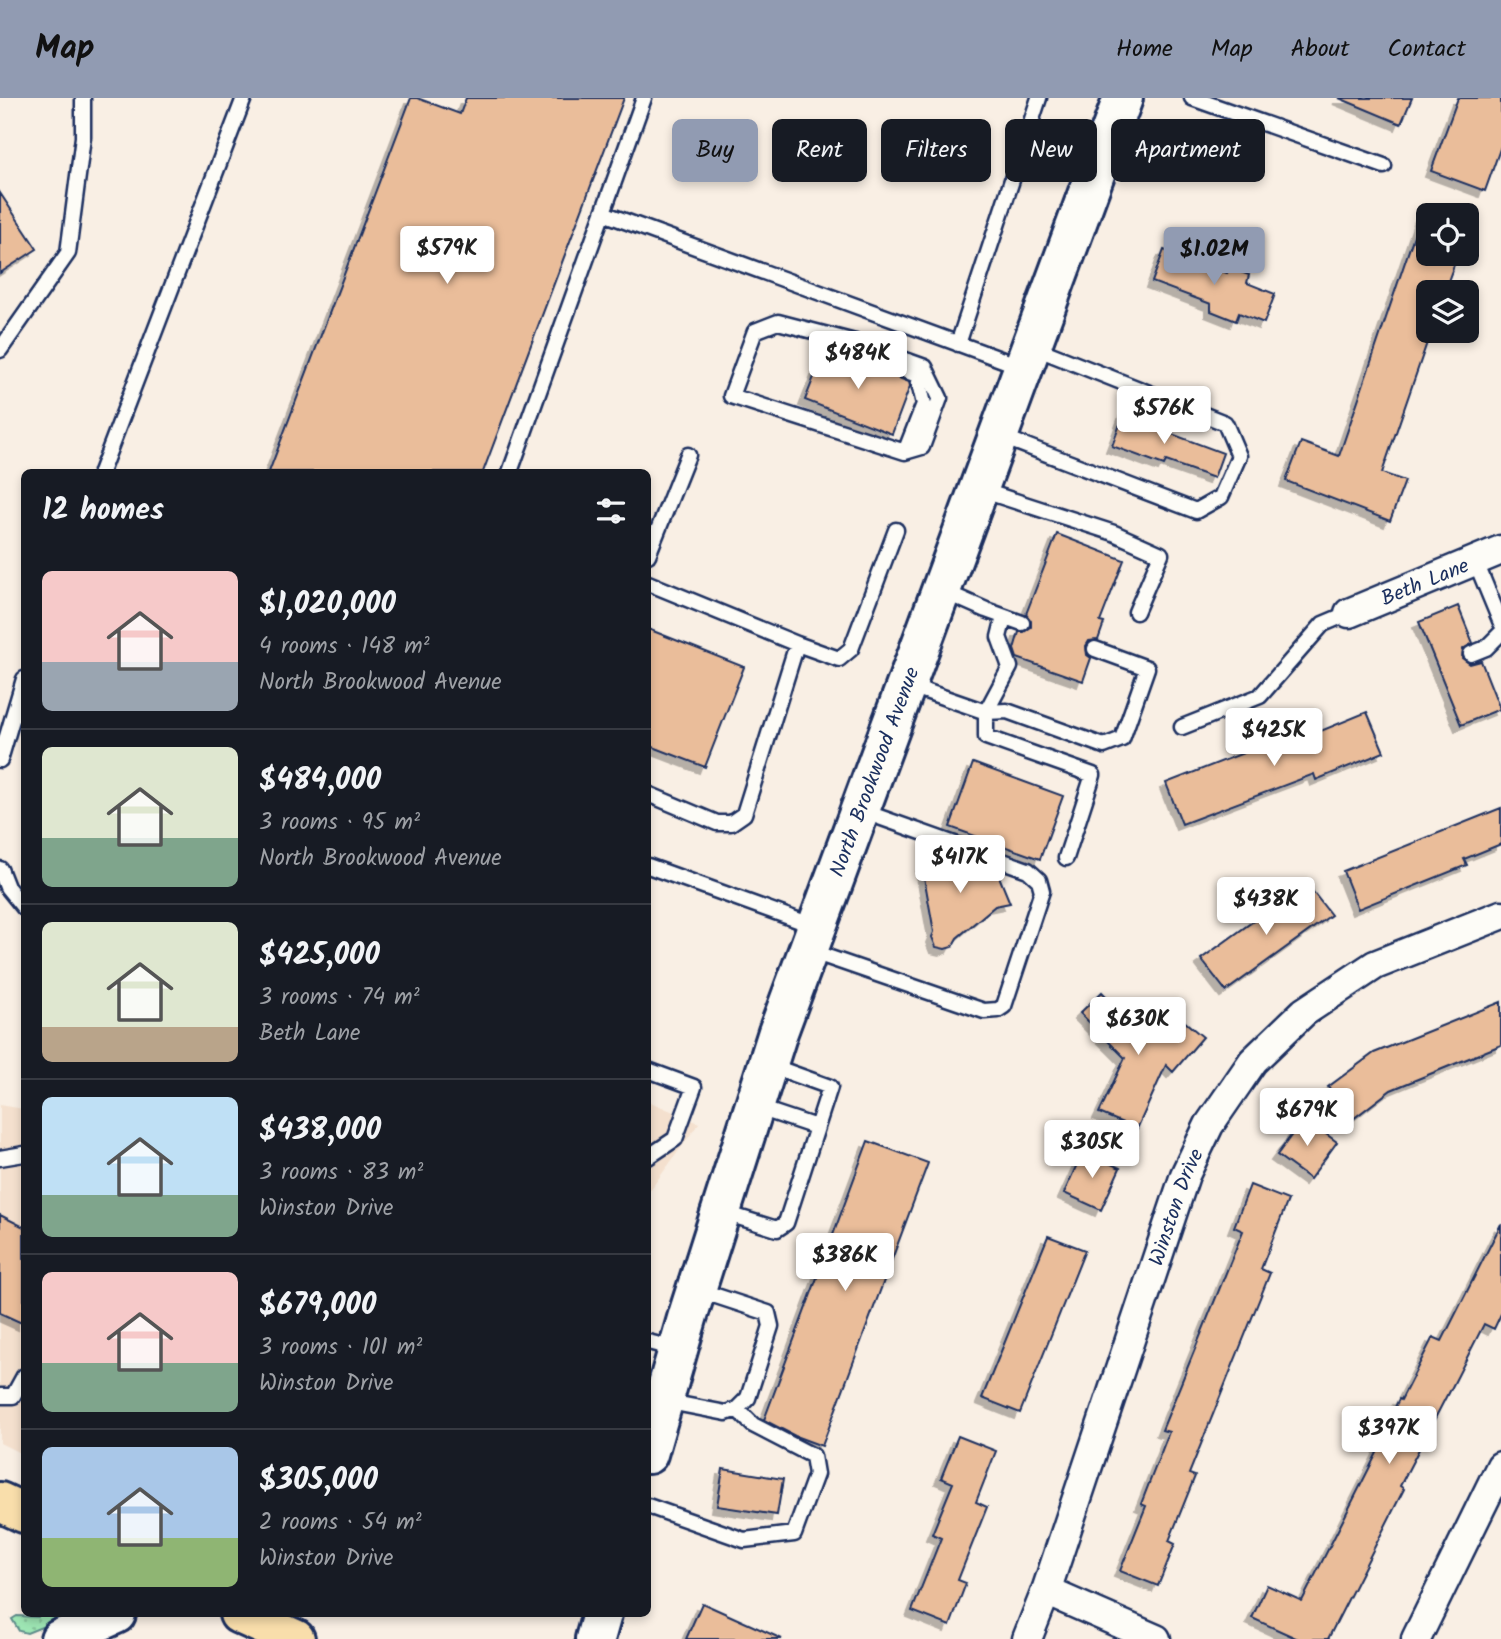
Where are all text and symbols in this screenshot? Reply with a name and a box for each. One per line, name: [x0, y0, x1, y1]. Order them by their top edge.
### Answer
text: Map: [35, 23, 95, 76]
text: Home: [1116, 30, 1173, 69]
text: Map: [1211, 30, 1253, 69]
text: About: [1291, 30, 1349, 69]
text: Contact: [1387, 30, 1466, 69]
chip: Buy: [672, 119, 758, 182]
chip: Rent: [772, 119, 867, 182]
chip: Filters: [881, 119, 991, 182]
chip: New: [1005, 119, 1097, 182]
chip: Apartment: [1111, 119, 1265, 182]
map controls: [1416, 203, 1479, 343]
button: locate: [1416, 203, 1479, 266]
pin: $579K: [398, 226, 496, 286]
pin: $1.02M: [1157, 228, 1271, 287]
text: $579K: [416, 231, 478, 267]
text: $1.02M: [1180, 232, 1248, 268]
button: layers: [1416, 280, 1479, 343]
pin: $484K: [809, 331, 907, 391]
text: $484K: [825, 336, 891, 372]
pin: $576K: [1115, 386, 1213, 446]
text: $576K: [1133, 391, 1195, 427]
text: 12 homes: [42, 487, 164, 535]
icon: filters: [592, 492, 630, 530]
street label: Beth Lane: [1376, 550, 1475, 616]
text: $1,020,000: [259, 581, 396, 629]
icon: home: [98, 599, 182, 683]
text: 4 rooms · 148 m²: [259, 629, 430, 665]
street label: North Brookwood Avenue: [822, 662, 930, 882]
text: North Brookwood Avenue: [259, 665, 502, 701]
pin: $425K: [1225, 708, 1323, 768]
text: $425K: [1241, 713, 1307, 749]
text: $484,000: [259, 757, 381, 805]
icon: home: [98, 775, 182, 859]
text: 3 rooms · 95 m²: [259, 805, 420, 841]
pin: $417K: [911, 836, 1009, 895]
text: $417K: [931, 840, 989, 876]
text: North Brookwood Avenue: [259, 841, 502, 877]
pin: $438K: [1217, 878, 1315, 937]
text: $438K: [1233, 882, 1299, 918]
text: $425,000: [259, 932, 380, 980]
icon: home: [98, 950, 182, 1034]
text: 3 rooms · 74 m²: [259, 980, 420, 1016]
pin: $630K: [1089, 998, 1187, 1057]
text: $630K: [1106, 1002, 1170, 1038]
text: Beth Lane: [259, 1016, 360, 1052]
pin: $679K: [1258, 1088, 1356, 1148]
text: $679K: [1276, 1093, 1338, 1129]
text: $438,000: [259, 1107, 381, 1155]
pin: $305K: [1043, 1121, 1141, 1180]
icon: home: [98, 1125, 182, 1209]
text: $305K: [1060, 1125, 1124, 1161]
street label: Winston Drive: [1141, 1143, 1214, 1270]
text: 3 rooms · 83 m²: [259, 1155, 423, 1191]
text: Winston Drive: [259, 1191, 393, 1227]
pin: $386K: [796, 1234, 894, 1293]
text: $386K: [812, 1238, 878, 1274]
text: $679,000: [259, 1282, 376, 1330]
icon: home: [98, 1300, 182, 1384]
text: 3 rooms · 101 m²: [259, 1330, 422, 1366]
text: Winston Drive: [259, 1366, 393, 1402]
pin: $397K: [1340, 1406, 1438, 1466]
text: $397K: [1358, 1411, 1420, 1447]
text: $305,000: [259, 1457, 378, 1505]
icon: home: [98, 1475, 182, 1559]
text: 2 rooms · 54 m²: [259, 1505, 422, 1541]
text: Winston Drive: [259, 1541, 393, 1577]

